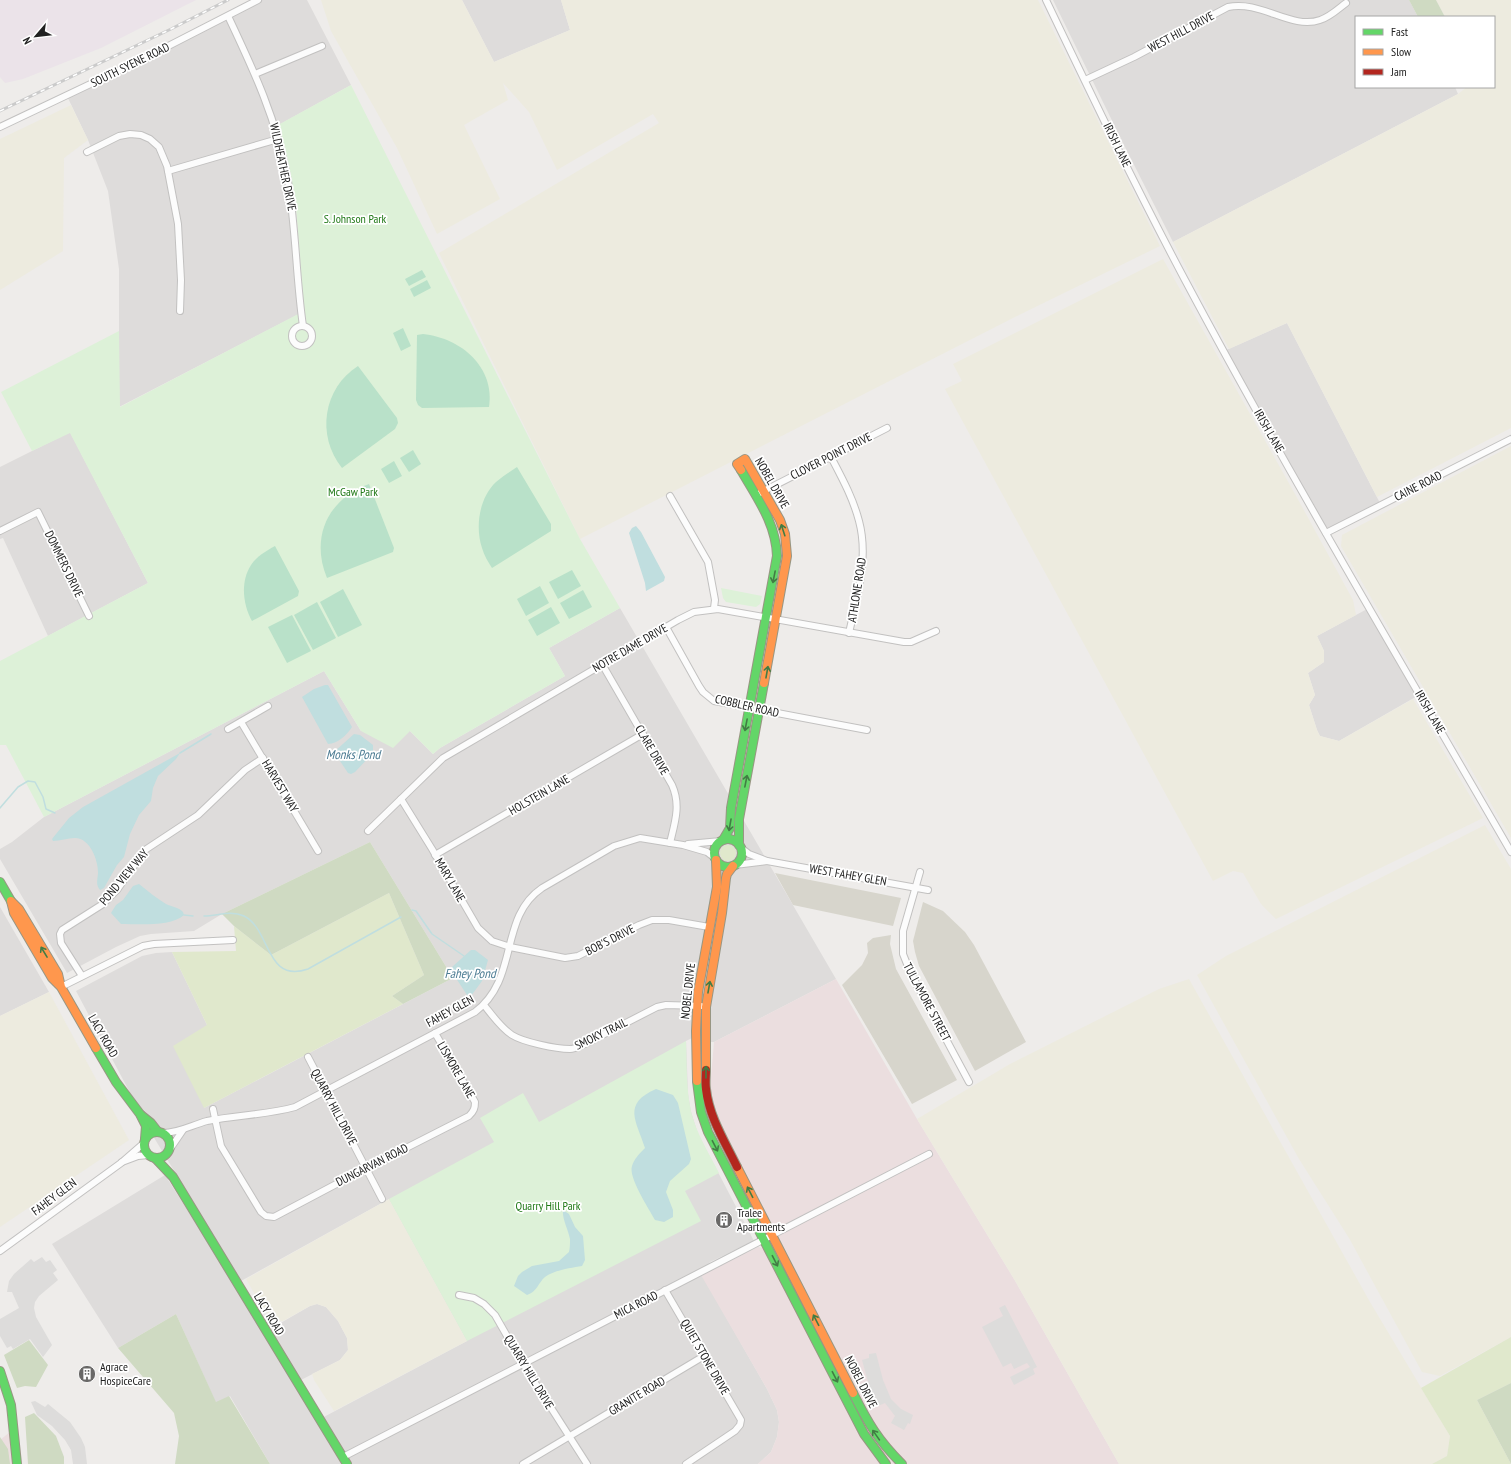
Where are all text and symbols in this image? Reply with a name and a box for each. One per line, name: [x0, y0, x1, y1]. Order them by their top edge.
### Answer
street label: WEST HILL DRIVE: [1145, 8, 1216, 55]
north arrow: [16, 16, 56, 56]
legend: [1355, 16, 1495, 88]
text: Fast: [1391, 24, 1409, 39]
text: N: [20, 35, 35, 47]
street label: SOUTH SYENE ROAD: [88, 39, 172, 90]
text: Slow: [1391, 44, 1412, 59]
text: Jam: [1390, 64, 1407, 79]
street label: IRISH LANE: [1100, 120, 1135, 170]
street label: WILDHEATHER DRIVE: [267, 122, 300, 212]
park label: S. Johnson Park: [324, 211, 387, 226]
street label: IRISH LANE: [1251, 406, 1288, 455]
street label: CLOVER POINT DRIVE: [788, 429, 874, 483]
street label: NOBEL DRIVE: [752, 455, 793, 511]
street label: CAINE ROAD: [1391, 467, 1444, 504]
park label: McGaw Park: [328, 484, 378, 499]
one-way arrow: [779, 524, 786, 537]
street label: DOMMERS DRIVE: [42, 528, 87, 600]
street label: ATHLONE ROAD: [844, 556, 869, 623]
one-way arrow: [770, 570, 778, 583]
street label: NOTRE DAME DRIVE: [590, 620, 670, 675]
one-way arrow: [763, 666, 771, 679]
street label: IRISH LANE: [1412, 687, 1449, 736]
street label: COBBLER ROAD: [714, 691, 781, 720]
one-way arrow: [742, 718, 750, 731]
street label: CLARE DRIVE: [632, 722, 673, 777]
water label: Monks Pond: [326, 746, 382, 763]
street label: HARVEST WAY: [259, 757, 302, 815]
street label: HOLSTEIN LANE: [506, 771, 572, 818]
one-way arrow: [743, 775, 751, 788]
one-way arrow: [726, 818, 734, 831]
street label: POND VIEW WAY: [96, 845, 152, 908]
street label: MARY LANE: [432, 855, 469, 905]
street label: WEST FAHEY GLEN: [808, 860, 888, 889]
street label: BOB'S DRIVE: [583, 921, 637, 958]
one-way arrow: [40, 946, 48, 958]
street label: TULLAMORE STREET: [900, 960, 955, 1044]
street label: NOBEL DRIVE: [677, 962, 698, 1020]
water label: Fahey Pond: [444, 965, 498, 982]
one-way arrow: [705, 981, 713, 994]
street label: FAHEY GLEN: [423, 991, 476, 1030]
street label: LACY ROAD: [85, 1012, 122, 1060]
street label: SMOKY TRAIL: [572, 1014, 630, 1053]
street label: LISMORE LANE: [434, 1039, 479, 1101]
street label: QUARRY HILL DRIVE: [308, 1066, 361, 1147]
one-way arrow: [702, 1066, 710, 1079]
street label: DUNGARVAN ROAD: [333, 1140, 411, 1189]
one-way arrow: [712, 1140, 720, 1152]
street label: FAHEY GLEN: [28, 1175, 79, 1218]
one-way arrow: [746, 1186, 753, 1198]
park label: Quarry Hill Park: [516, 1198, 581, 1213]
place label: Tralee Apartments: [737, 1205, 785, 1234]
building icon: Tralee Apartments: [714, 1210, 734, 1230]
one-way arrow: [772, 1255, 779, 1267]
street label: MICA ROAD: [611, 1287, 660, 1322]
street label: LACY ROAD: [251, 1290, 288, 1338]
one-way arrow: [812, 1314, 819, 1326]
street label: QUIET STONE DRIVE: [678, 1316, 733, 1397]
street label: QUARRY HILL DRIVE: [501, 1332, 558, 1412]
street label: NOBEL DRIVE: [842, 1353, 881, 1410]
place label: Agrace HospiceCare: [100, 1359, 151, 1388]
building icon: Agrace HospiceCare: [77, 1364, 97, 1384]
one-way arrow: [832, 1370, 839, 1382]
street label: GRANITE ROAD: [606, 1373, 668, 1418]
one-way arrow: [872, 1430, 880, 1441]

